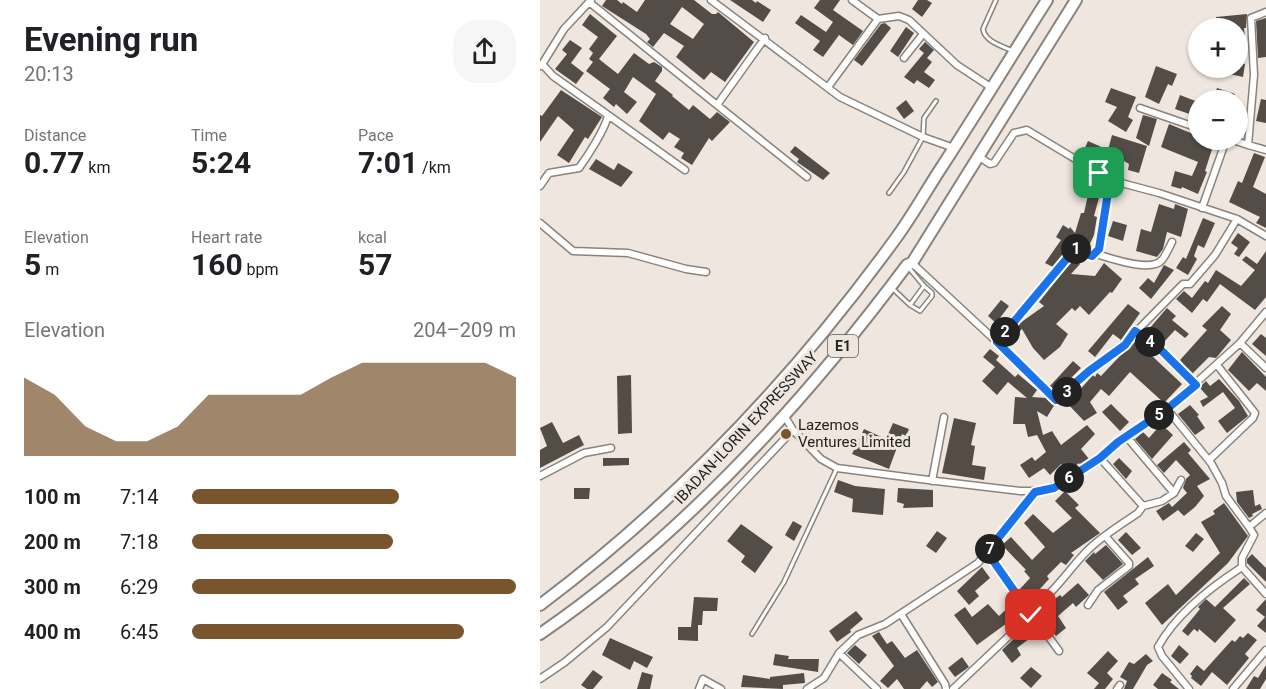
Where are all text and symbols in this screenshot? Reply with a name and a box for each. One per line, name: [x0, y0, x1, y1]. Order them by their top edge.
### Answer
map controls: [1188, 18, 1248, 150]
button: +: [1188, 18, 1248, 78]
text: Evening run: [24, 20, 198, 59]
button: share: [453, 20, 516, 83]
text: 20:13: [24, 62, 74, 86]
button: −: [1188, 90, 1248, 150]
text: Distance: [24, 126, 86, 145]
text: Time: [191, 126, 227, 145]
text: Pace: [358, 126, 394, 145]
text: 0.77: [24, 145, 84, 180]
text: 5:24: [191, 145, 251, 180]
text: 7:01: [358, 145, 418, 180]
pin: [1073, 147, 1124, 198]
icon: arrive: [1082, 156, 1115, 189]
text: km: [84, 158, 110, 177]
text: /km: [418, 158, 451, 177]
text: Elevation: [24, 228, 89, 247]
text: Heart rate: [191, 228, 262, 247]
text: kcal: [358, 228, 387, 247]
pin: 1: [1061, 234, 1091, 264]
text: 1: [1071, 239, 1081, 258]
text: 5: [24, 247, 41, 282]
text: 160: [191, 247, 243, 282]
text: 57: [358, 247, 392, 282]
text: m: [41, 260, 59, 279]
text: bpm: [243, 260, 279, 279]
pin: 2: [990, 317, 1020, 347]
text: Elevation: [24, 318, 105, 342]
text: 204–209 m: [413, 318, 516, 342]
text: 2: [1000, 322, 1010, 341]
pin: 4: [1135, 327, 1165, 357]
text: 4: [1145, 332, 1155, 351]
road number: E1: [828, 335, 858, 357]
street label: IBADAN-ILORIN EXPRESSWAY: [671, 348, 821, 508]
pin: 3: [1052, 377, 1082, 407]
text: 3: [1062, 382, 1072, 401]
pin: 5: [1144, 400, 1174, 430]
text: 5: [1154, 405, 1164, 424]
place label: Lazemos Ventures Limited: [798, 416, 911, 451]
marker: Lazemos Ventures Limited: [779, 427, 793, 441]
pin: 6: [1054, 463, 1084, 493]
text: 6: [1064, 468, 1074, 487]
text: 100 m: [24, 485, 81, 509]
text: 7:14: [120, 485, 159, 509]
text: 200 m: [24, 530, 81, 554]
text: 7:18: [120, 530, 159, 554]
pin: 7: [975, 534, 1005, 564]
text: 7: [985, 539, 995, 558]
text: 300 m: [24, 575, 81, 599]
text: 6:29: [120, 575, 159, 599]
pin: [1005, 589, 1056, 640]
icon: check: [1014, 598, 1047, 631]
text: 400 m: [24, 620, 81, 644]
text: 6:45: [120, 620, 159, 644]

